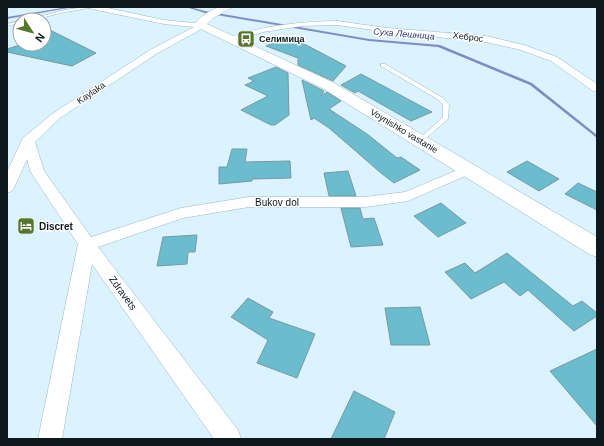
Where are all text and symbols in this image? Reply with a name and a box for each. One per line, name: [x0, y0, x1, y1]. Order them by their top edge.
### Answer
north arrow: [12, 12, 52, 52]
water label: Суха Лешница: [373, 26, 435, 42]
bus stop icon: Селимица: [236, 29, 256, 49]
street label: Хеброс: [452, 30, 484, 44]
text: N: [33, 31, 47, 45]
place label: Селимица: [259, 34, 306, 44]
street label: Kaylaka: [75, 80, 107, 106]
street label: Voynishko vastanie: [368, 107, 440, 155]
street label: Bukov dol: [255, 197, 299, 208]
hotel icon: Discret: [16, 216, 36, 236]
place label: Discret: [39, 221, 74, 232]
street label: Zdravets: [107, 274, 139, 312]

